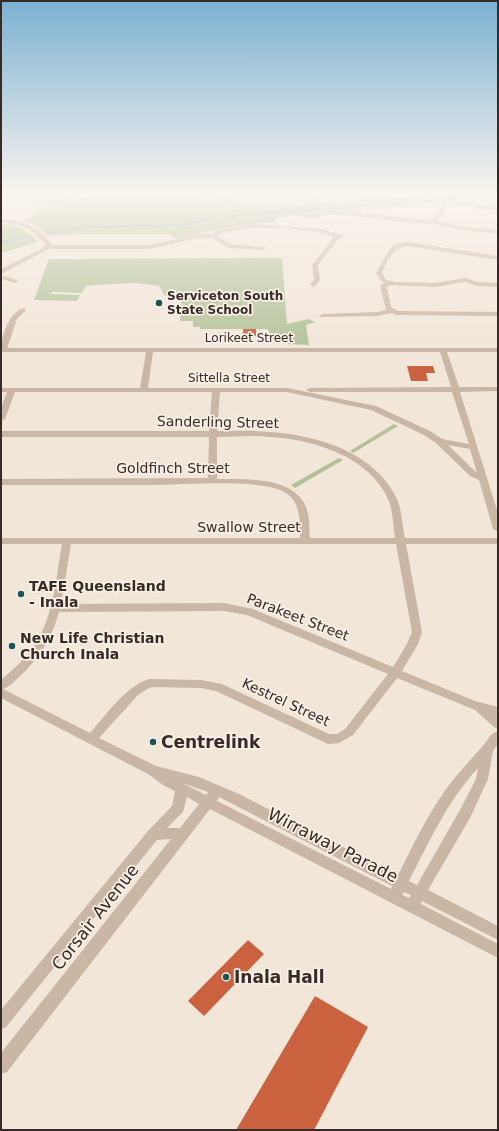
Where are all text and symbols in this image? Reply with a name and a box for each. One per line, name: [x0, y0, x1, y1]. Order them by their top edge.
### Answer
place label: Serviceton South State School: [167, 289, 283, 317]
marker: Serviceton South State School: [154, 298, 164, 308]
street label: Lorikeet Street: [205, 331, 293, 345]
street label: Sittella Street: [188, 371, 270, 385]
street label: Sanderling Street: [157, 413, 280, 431]
street label: Goldfinch Street: [116, 460, 230, 476]
street label: Swallow Street: [197, 519, 301, 535]
place label: TAFE Queensland - Inala: [29, 578, 166, 610]
marker: TAFE Queensland - Inala: [16, 589, 26, 599]
street label: Parakeet Street: [245, 590, 352, 644]
place label: New Life Christian Church Inala: [20, 630, 164, 662]
marker: New Life Christian Church Inala: [7, 641, 17, 651]
street label: Kestrel Street: [240, 675, 333, 730]
place label: Centrelink: [161, 732, 261, 752]
marker: Centrelink: [148, 737, 158, 747]
street label: Wirraway Parade: [264, 803, 402, 887]
street label: Corsair Avenue: [47, 860, 143, 974]
place label: Inala Hall: [234, 967, 324, 987]
marker: Inala Hall: [221, 972, 231, 982]

